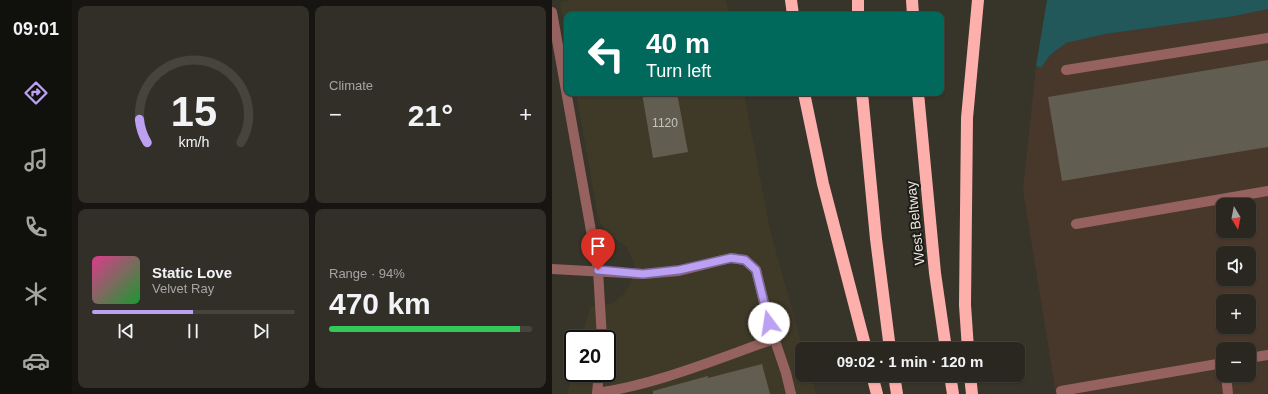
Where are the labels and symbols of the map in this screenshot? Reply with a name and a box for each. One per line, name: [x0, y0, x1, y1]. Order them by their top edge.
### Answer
house number: 1120: [652, 116, 678, 130]
street label: West Beltway: [903, 180, 927, 266]
north arrow: [1216, 198, 1256, 238]
pin: [581, 229, 615, 270]
position arrow: [748, 302, 790, 344]
speed limit sign: 20: [564, 330, 616, 382]

